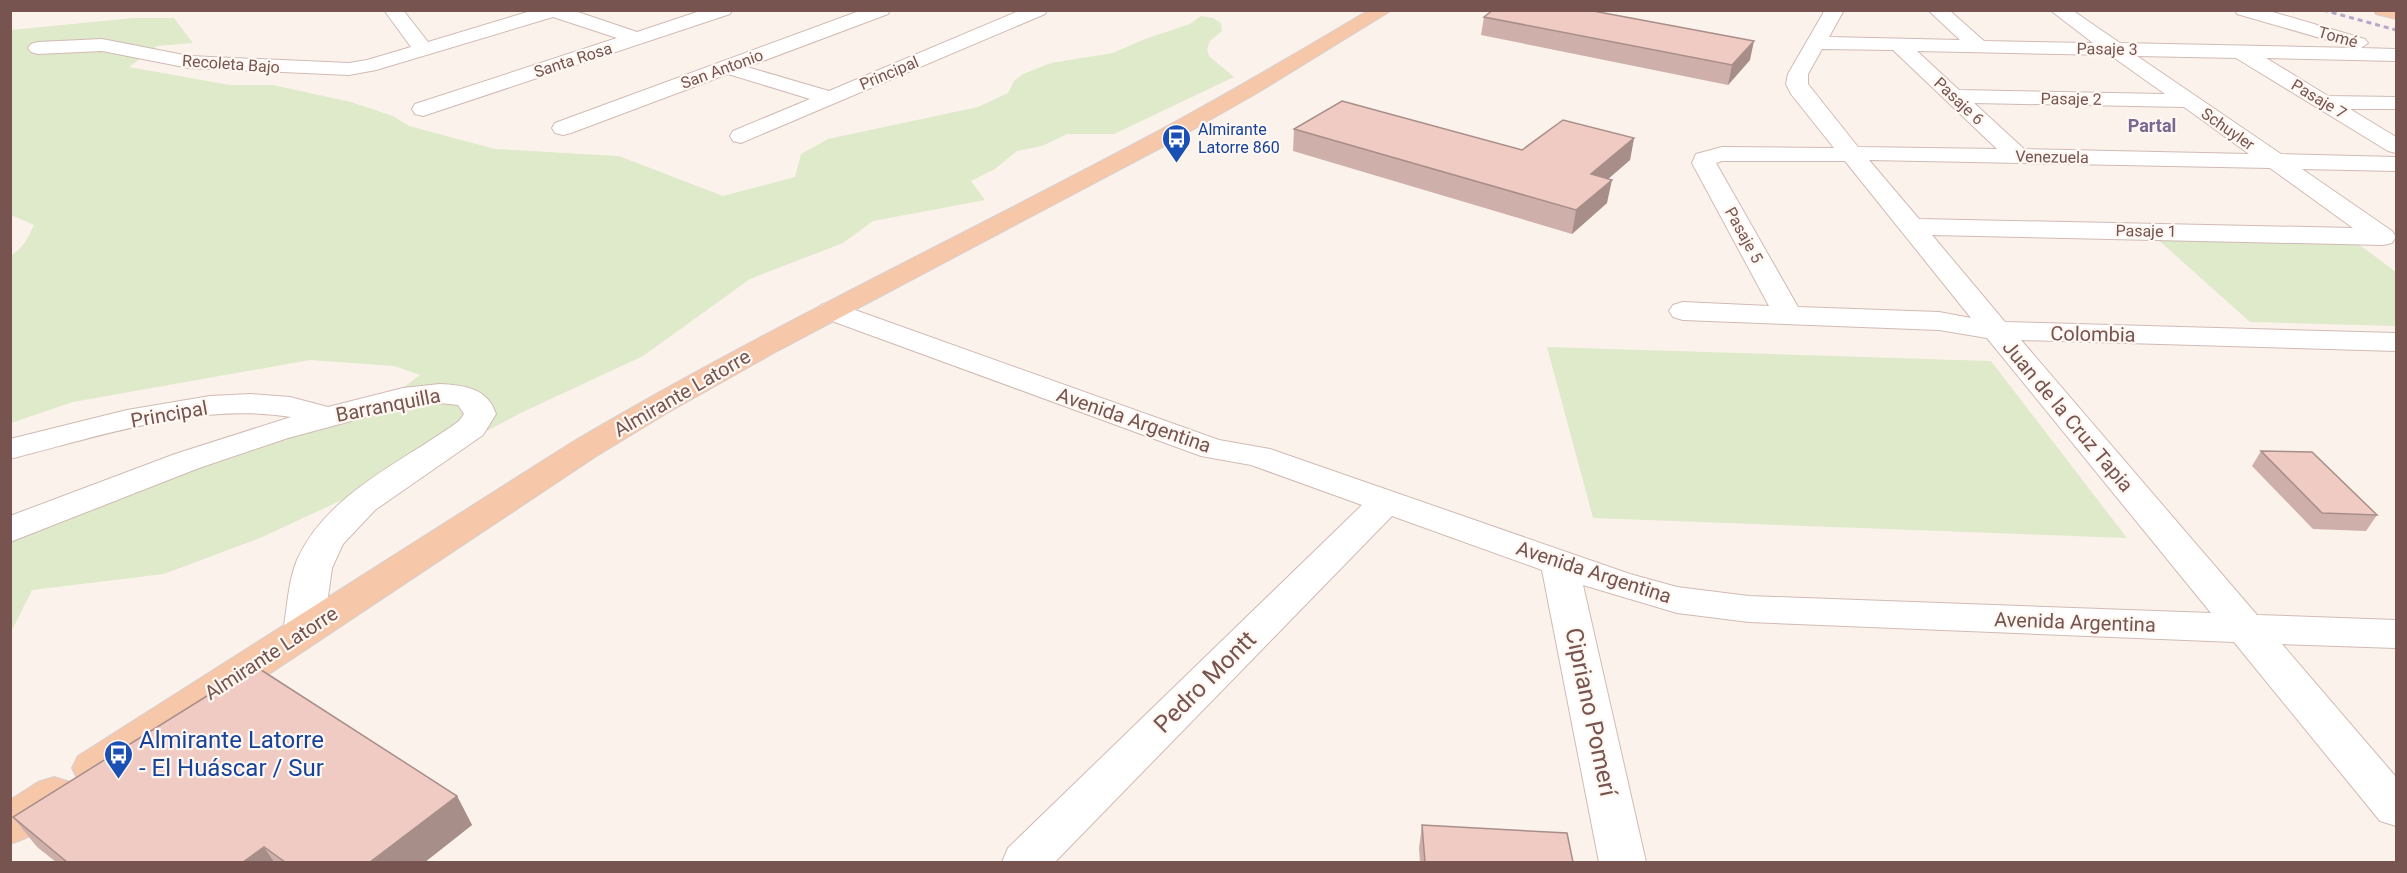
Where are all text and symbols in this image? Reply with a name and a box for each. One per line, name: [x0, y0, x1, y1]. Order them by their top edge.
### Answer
street label: Tomé: [2316, 22, 2360, 52]
street label: Santa Rosa: [532, 38, 614, 82]
street label: Pasaje 3: [2076, 39, 2138, 59]
street label: San Antonio: [678, 45, 766, 93]
street label: Recoleta Bajo: [182, 51, 280, 77]
street label: Principal: [857, 52, 921, 94]
street label: Pasaje 6: [1930, 73, 1988, 129]
street label: Pasaje 7: [2288, 75, 2350, 123]
street label: Pasaje 2: [2040, 89, 2102, 109]
street label: Schuyler: [2198, 104, 2259, 155]
district label: Partal: [2128, 115, 2176, 136]
place label: Almirante Latorre 860: [1198, 120, 1280, 157]
bus stop icon: Almirante Latorre 860: [1161, 122, 1193, 164]
street label: Venezuela: [2015, 147, 2089, 167]
street label: Pasaje 5: [1721, 204, 1767, 266]
street label: Pasaje 1: [2115, 221, 2177, 241]
street label: Colombia: [2050, 321, 2136, 347]
street label: Juan de la Cruz Tapia: [1998, 335, 2138, 497]
street label: Almirante Latorre: [609, 344, 755, 442]
street label: Avenida Argentina: [1054, 382, 1214, 458]
street label: Barranquilla: [334, 383, 442, 427]
street label: Principal: [129, 395, 209, 433]
street label: Avenida Argentina: [1513, 536, 1675, 608]
street label: Almirante Latorre: [200, 601, 342, 705]
street label: Avenida Argentina: [1994, 607, 2156, 637]
street label: Pedro Montt: [1148, 625, 1262, 739]
street label: Cipriano Pomerí: [1559, 625, 1623, 800]
place label: Almirante Latorre - El Huáscar / Sur: [139, 726, 324, 782]
bus stop icon: Almirante Latorre - El Huáscar / Sur: [102, 738, 134, 780]

